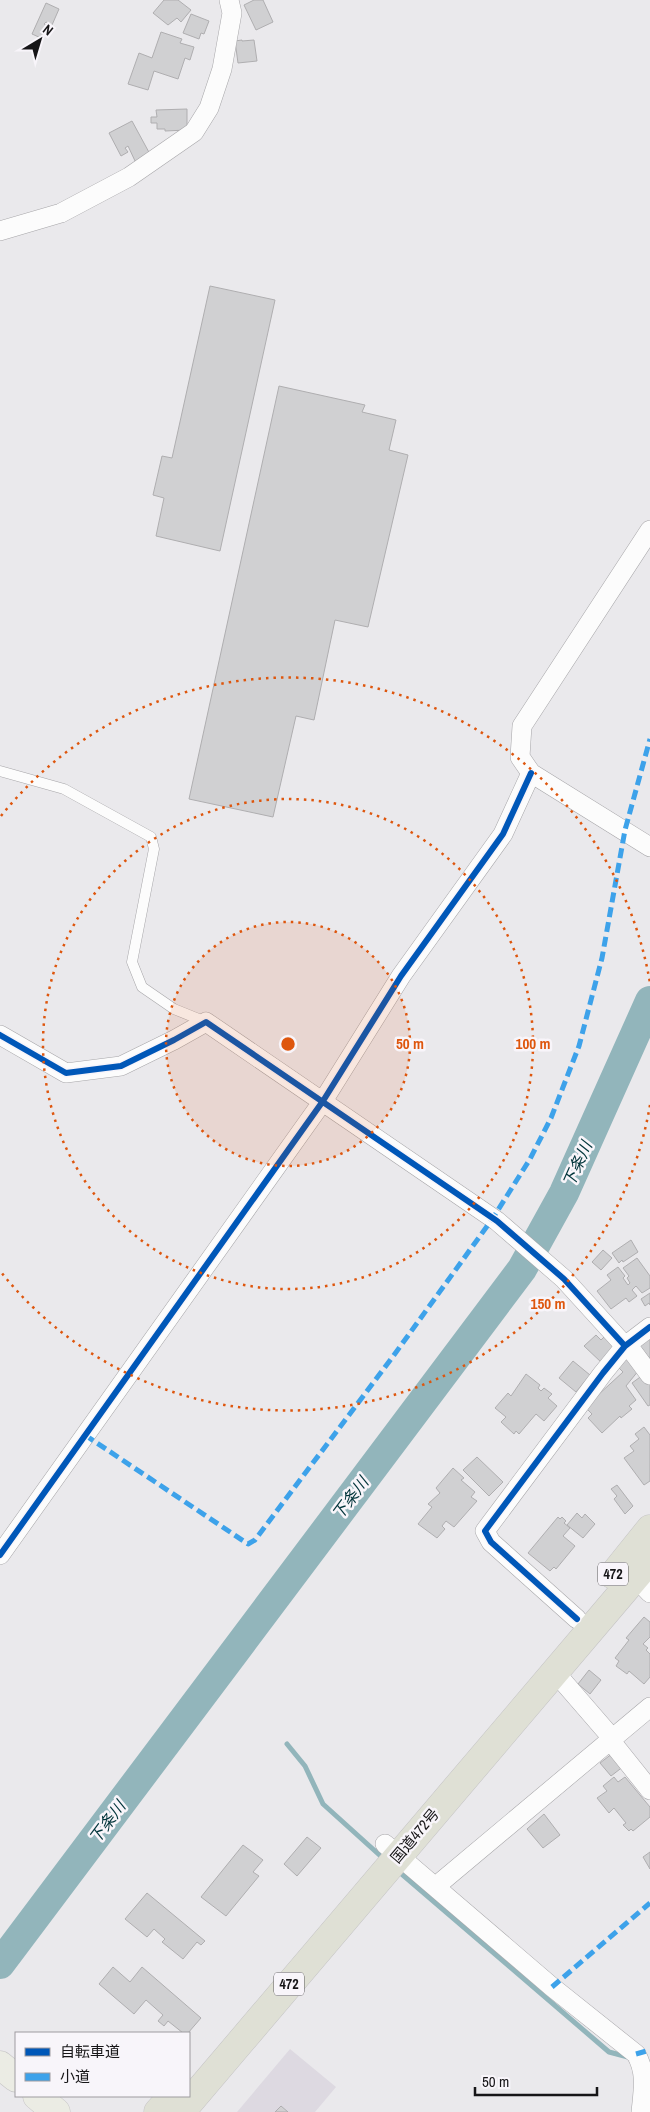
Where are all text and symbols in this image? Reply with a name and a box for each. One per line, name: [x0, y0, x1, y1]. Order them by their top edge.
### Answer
north arrow: [15, 15, 65, 65]
text: N: [39, 20, 57, 39]
text: 50 m: [396, 1033, 424, 1054]
text: 100 m: [516, 1033, 550, 1054]
centre of rings: [279, 1035, 297, 1053]
water label: 下条川: [557, 1136, 598, 1190]
text: 150 m: [531, 1293, 565, 1314]
water label: 下条川: [327, 1471, 374, 1524]
road number: 472: [598, 1562, 628, 1586]
water label: 下条川: [84, 1795, 131, 1848]
street label: 国道472号: [386, 1804, 444, 1868]
road number: 472: [274, 1972, 304, 1996]
legend: [15, 2032, 190, 2097]
text: 自転車道: [60, 2041, 120, 2062]
scale bar: [475, 2064, 598, 2096]
text: 小道: [60, 2066, 90, 2087]
text: 50 m: [482, 2071, 509, 2092]

